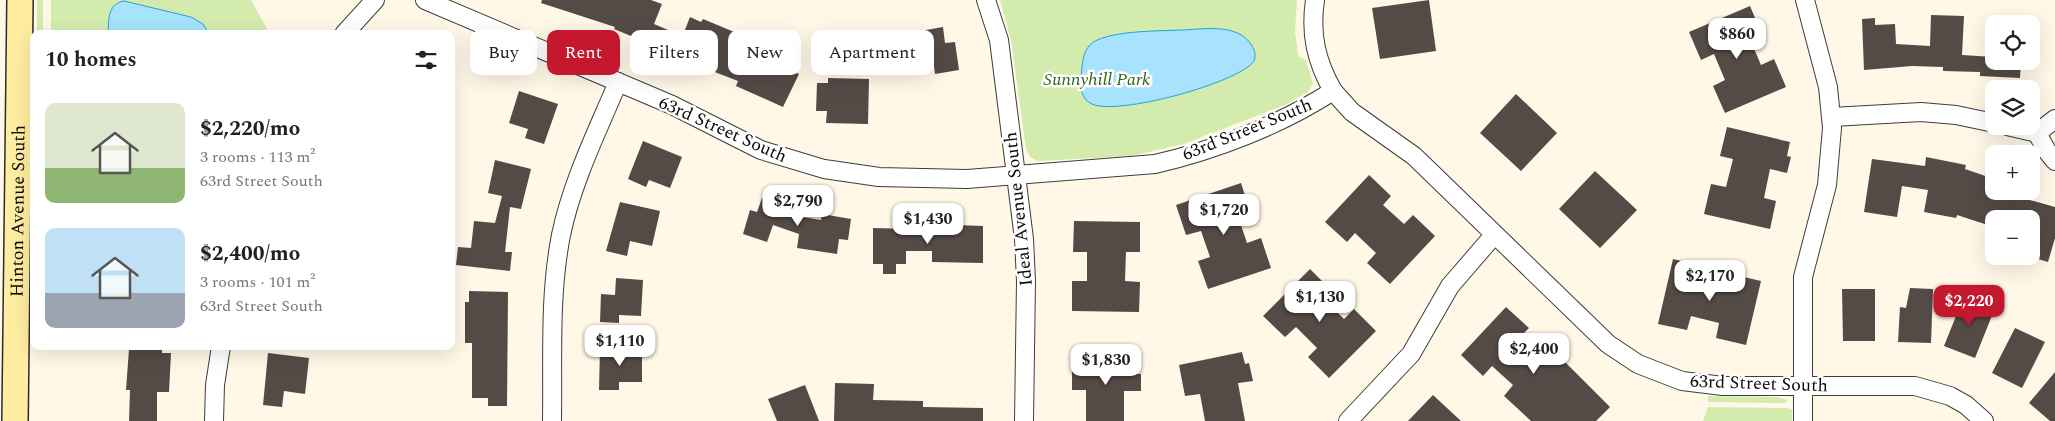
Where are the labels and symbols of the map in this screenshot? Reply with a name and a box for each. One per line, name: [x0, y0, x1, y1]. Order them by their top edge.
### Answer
pin: $860: [1707, 18, 1767, 60]
park label: Sunnyhill Park: [1043, 66, 1151, 93]
street label: 63rd Street South: [654, 89, 791, 170]
street label: 63rd Street South: [1178, 91, 1316, 168]
street label: Hinton Avenue South: [3, 125, 33, 297]
street label: Ideal Avenue South: [997, 131, 1040, 287]
pin: $2,790: [757, 184, 839, 227]
pin: $1,720: [1183, 194, 1265, 236]
pin: $1,430: [887, 202, 969, 245]
pin: $2,170: [1669, 260, 1751, 302]
pin: $1,130: [1279, 280, 1361, 323]
pin: $2,220: [1928, 284, 2010, 327]
pin: $1,110: [579, 324, 661, 367]
pin: $2,400: [1493, 332, 1575, 375]
pin: $1,830: [1065, 344, 1147, 386]
street label: 63rd Street South: [1690, 368, 1828, 399]

